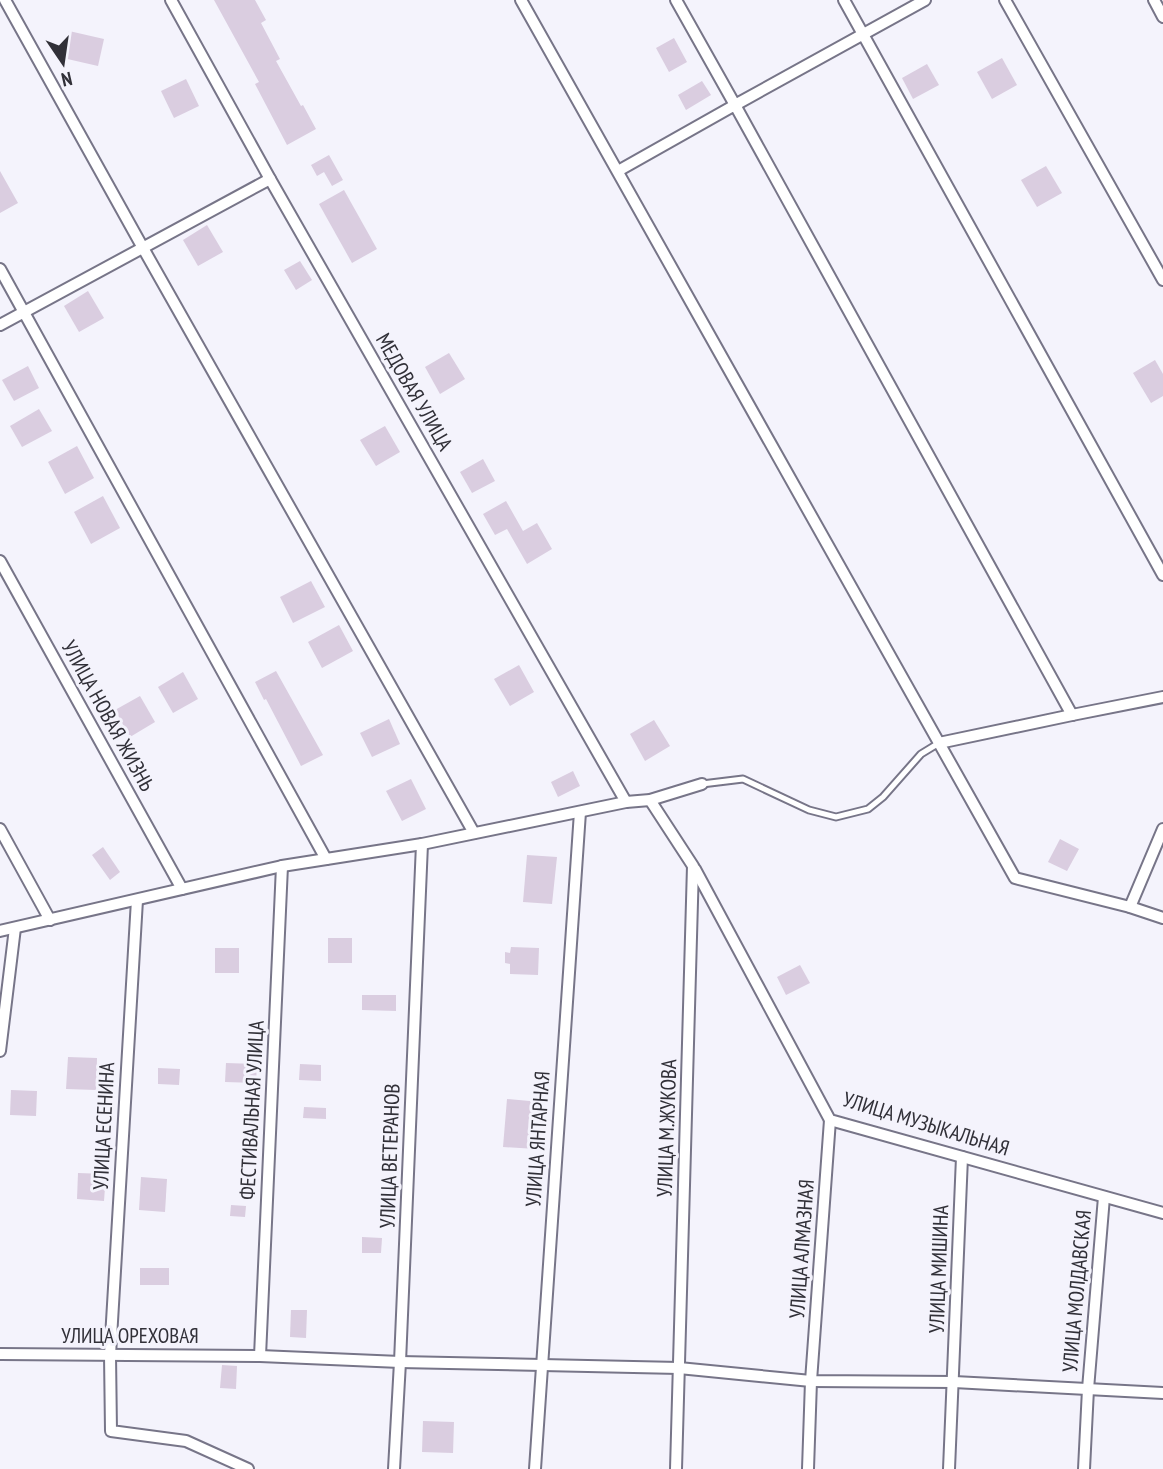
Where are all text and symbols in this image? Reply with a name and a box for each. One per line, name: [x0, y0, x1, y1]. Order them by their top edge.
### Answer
north arrow: [28, 28, 98, 98]
text: N: [59, 67, 75, 92]
street label: МЕДОВАЯ УЛИЦА: [370, 328, 459, 455]
street label: УЛИЦА НОВАЯ ЖИЗНЬ: [56, 636, 161, 796]
street label: ФЕСТИВАЛЬНАЯ УЛИЦА: [233, 1020, 270, 1200]
street label: УЛИЦА М.ЖУКОВА: [651, 1059, 682, 1197]
street label: УЛИЦА ЕСЕНИНА: [87, 1061, 120, 1191]
street label: УЛИЦА ЯНТАРНАЯ: [519, 1070, 556, 1208]
street label: УЛИЦА ВЕТЕРАНОВ: [373, 1083, 406, 1229]
street label: УЛИЦА МУЗЫКАЛЬНАЯ: [840, 1085, 1013, 1162]
street label: УЛИЦА АЛМАЗНАЯ: [783, 1178, 820, 1320]
street label: УЛИЦА МИШИНА: [923, 1204, 954, 1334]
street label: УЛИЦА МОЛДАВСКАЯ: [1056, 1209, 1097, 1373]
street label: УЛИЦА ОРЕХОВАЯ: [61, 1322, 199, 1349]

